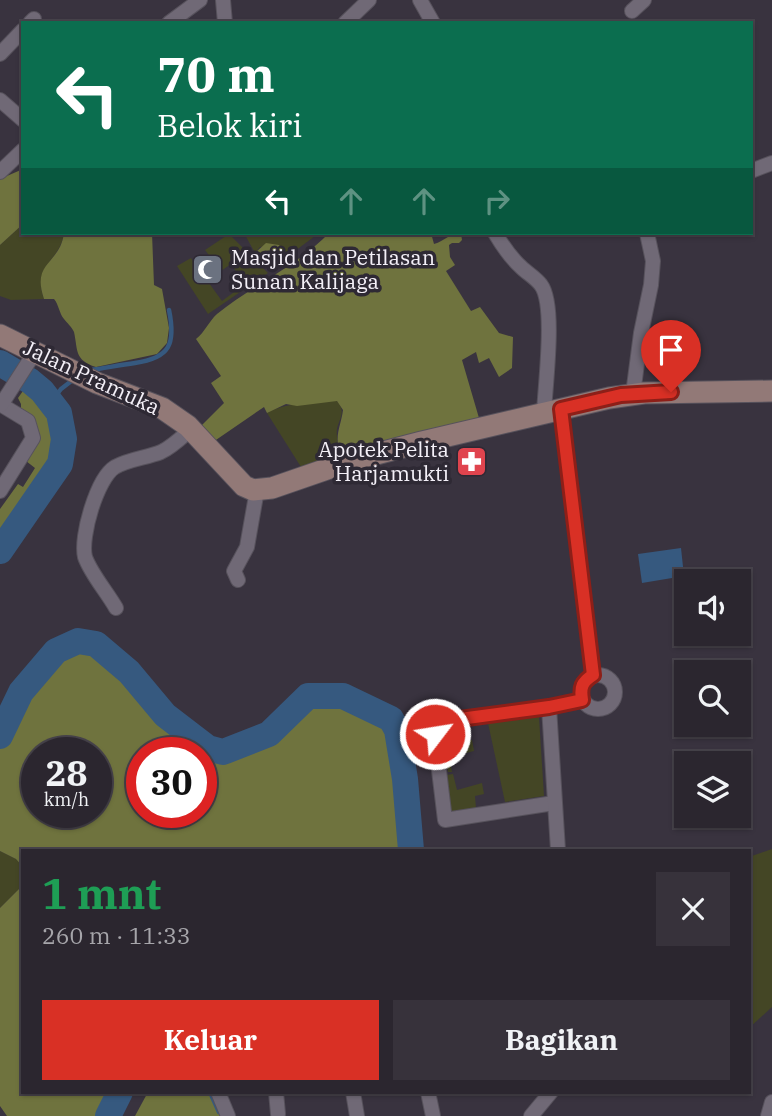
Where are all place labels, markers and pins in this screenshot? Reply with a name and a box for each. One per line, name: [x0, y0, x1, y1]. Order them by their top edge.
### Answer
place label: Masjid dan Petilasan Sunan Kalijaga: [231, 243, 435, 295]
mosque icon: Masjid dan Petilasan Sunan Kalijaga: [191, 252, 225, 286]
pin: [641, 320, 701, 392]
place label: Apotek Pelita Harjamukti: [318, 435, 449, 487]
pharmacy icon: Apotek Pelita Harjamukti: [455, 444, 489, 478]

